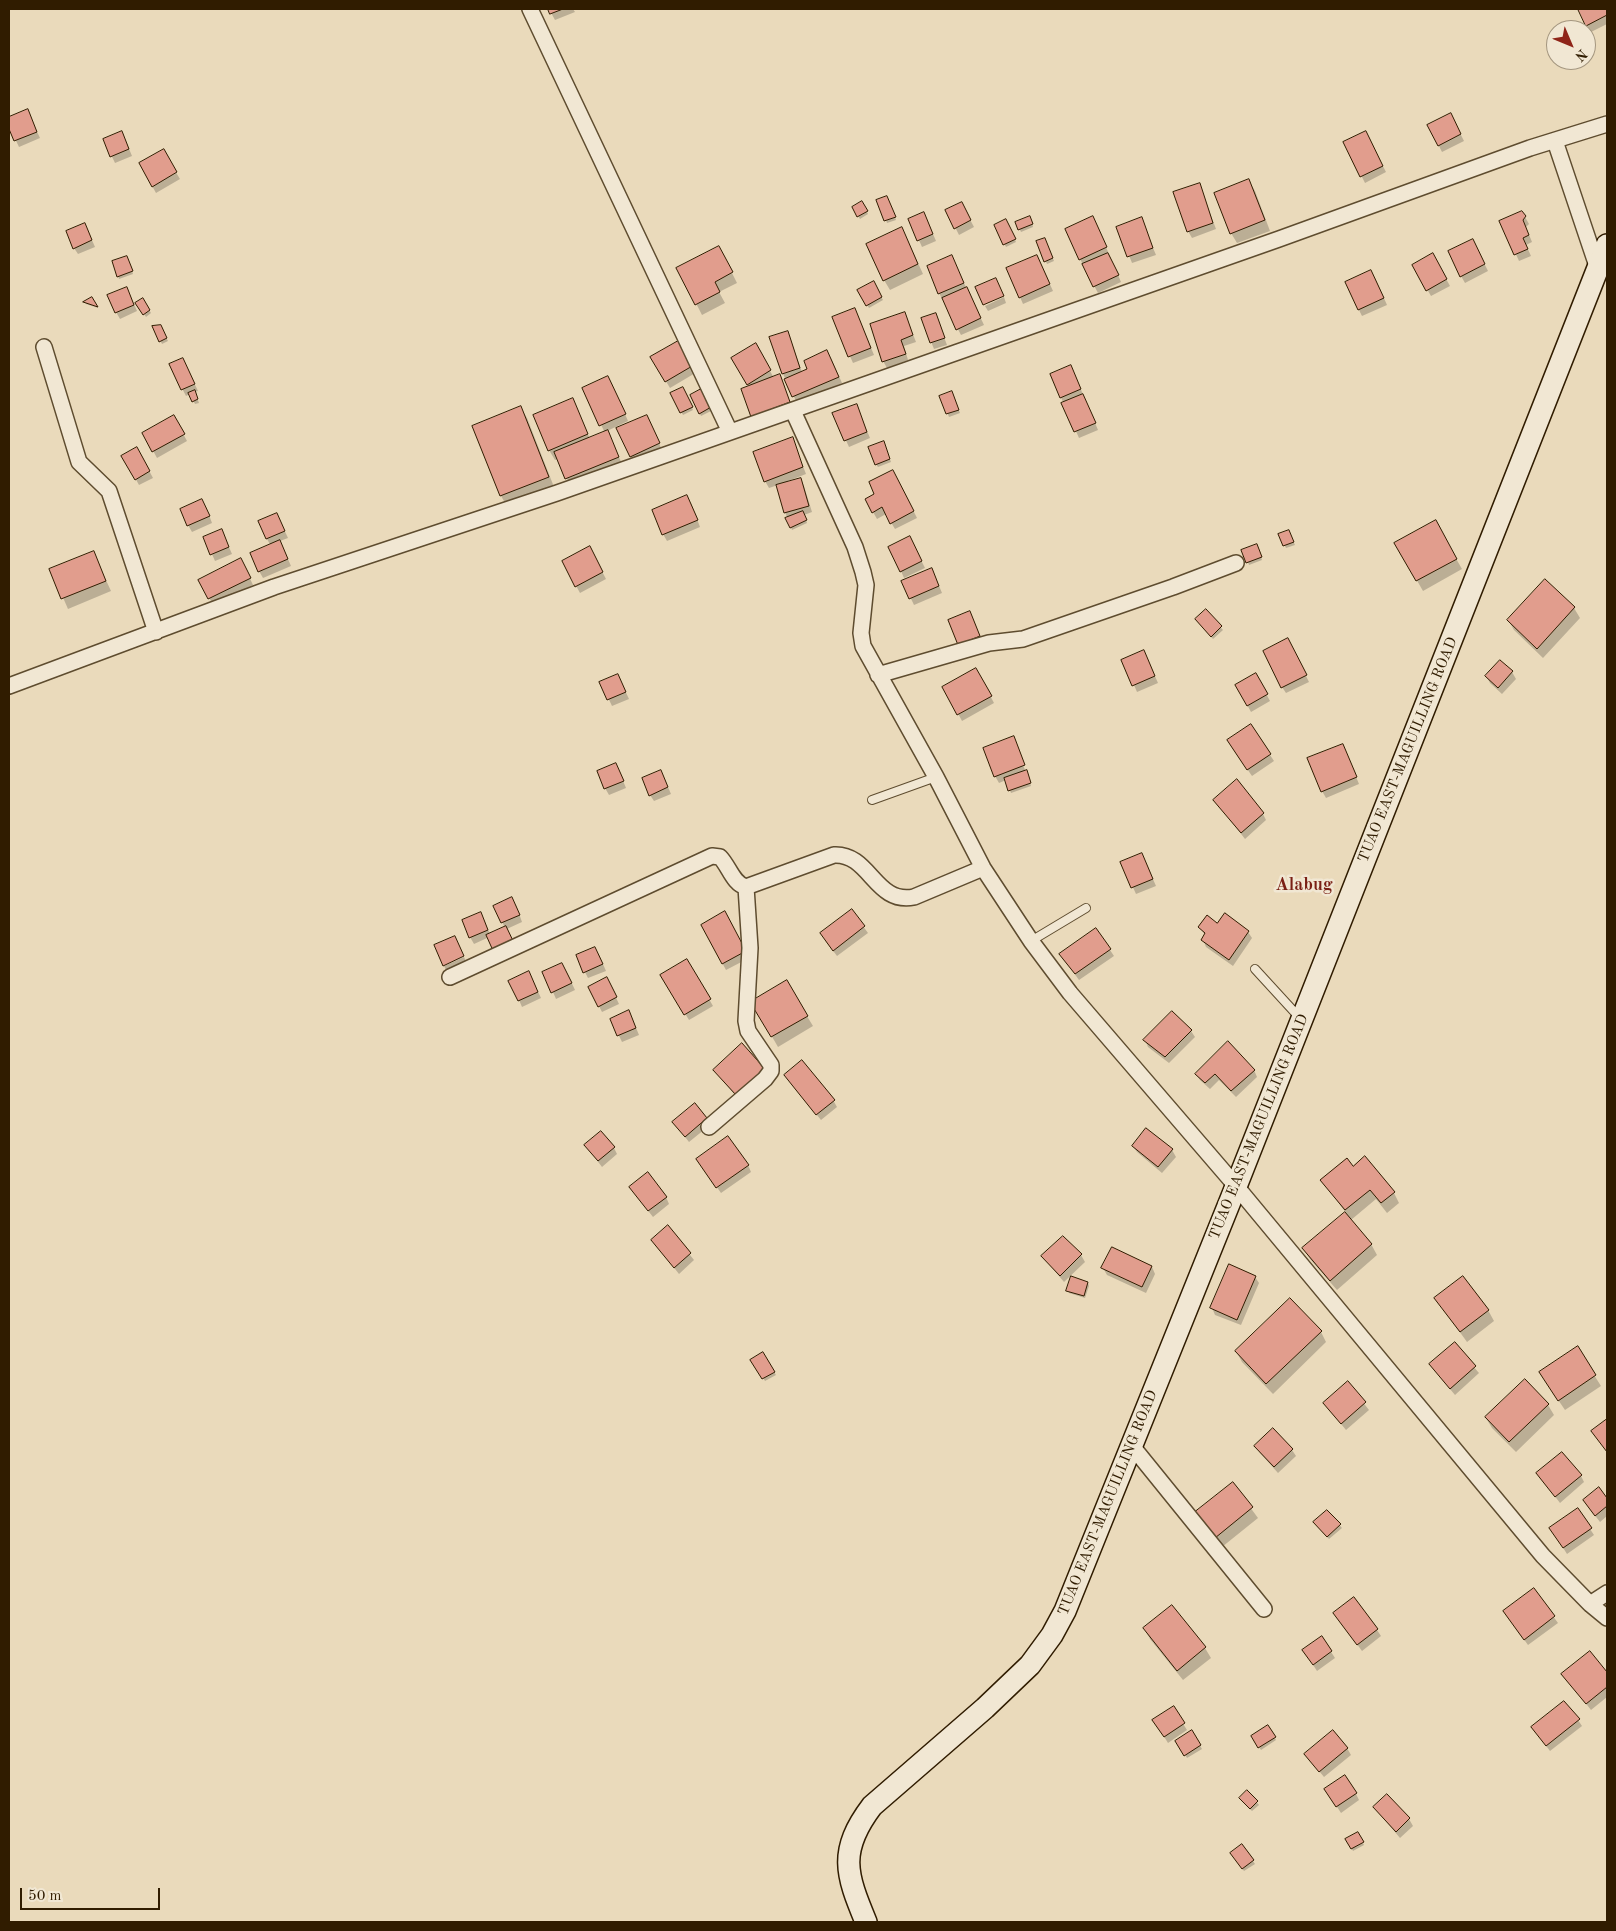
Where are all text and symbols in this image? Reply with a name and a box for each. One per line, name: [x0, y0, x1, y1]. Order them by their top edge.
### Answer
north arrow: [1546, 20, 1596, 70]
text: N: [1572, 46, 1590, 64]
street label: TUAO EAST-MAGUILLING ROAD: [1354, 635, 1462, 865]
district label: Alabug: [1275, 874, 1333, 896]
street label: TUAO EAST-MAGUILLING ROAD: [1205, 1012, 1313, 1242]
street label: TUAO EAST-MAGUILLING ROAD: [1054, 1388, 1162, 1618]
scale bar: [22, 1878, 162, 1910]
text: 50 m: [28, 1889, 62, 1904]

